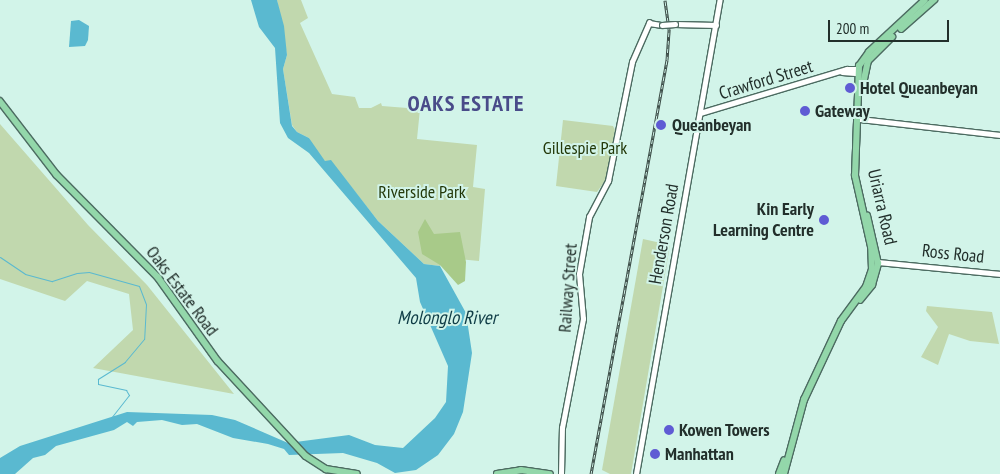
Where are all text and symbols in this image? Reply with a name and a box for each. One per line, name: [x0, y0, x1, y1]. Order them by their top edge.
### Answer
scale bar: [830, 10, 951, 42]
text: 200 m: [836, 19, 869, 38]
street label: Crawford Street: [717, 56, 815, 104]
place label: Hotel Queanbeyan: [860, 77, 978, 99]
marker: Hotel Queanbeyan: [844, 82, 856, 94]
district label: OAKS ESTATE: [406, 91, 526, 117]
place label: Gateway: [815, 100, 870, 122]
marker: Gateway: [799, 105, 811, 117]
place label: Queanbeyan: [672, 114, 751, 136]
marker: Queanbeyan: [654, 118, 668, 132]
park label: Gillespie Park: [543, 137, 627, 159]
street label: Uriarra Road: [863, 167, 901, 247]
park label: Riverside Park: [378, 181, 466, 203]
street label: Henderson Road: [645, 182, 683, 286]
place label: Kin Early Learning Centre: [713, 199, 814, 242]
marker: Kin Early Learning Centre: [818, 214, 830, 226]
street label: Ross Road: [921, 240, 985, 268]
street label: Oaks Estate Road: [141, 242, 223, 340]
street label: Railway Street: [554, 243, 582, 333]
water label: Molonglo River: [397, 307, 497, 329]
place label: Kowen Towers: [679, 419, 770, 441]
marker: Kowen Towers: [663, 424, 675, 436]
place label: Manhattan: [665, 443, 734, 465]
marker: Manhattan: [649, 448, 661, 460]

